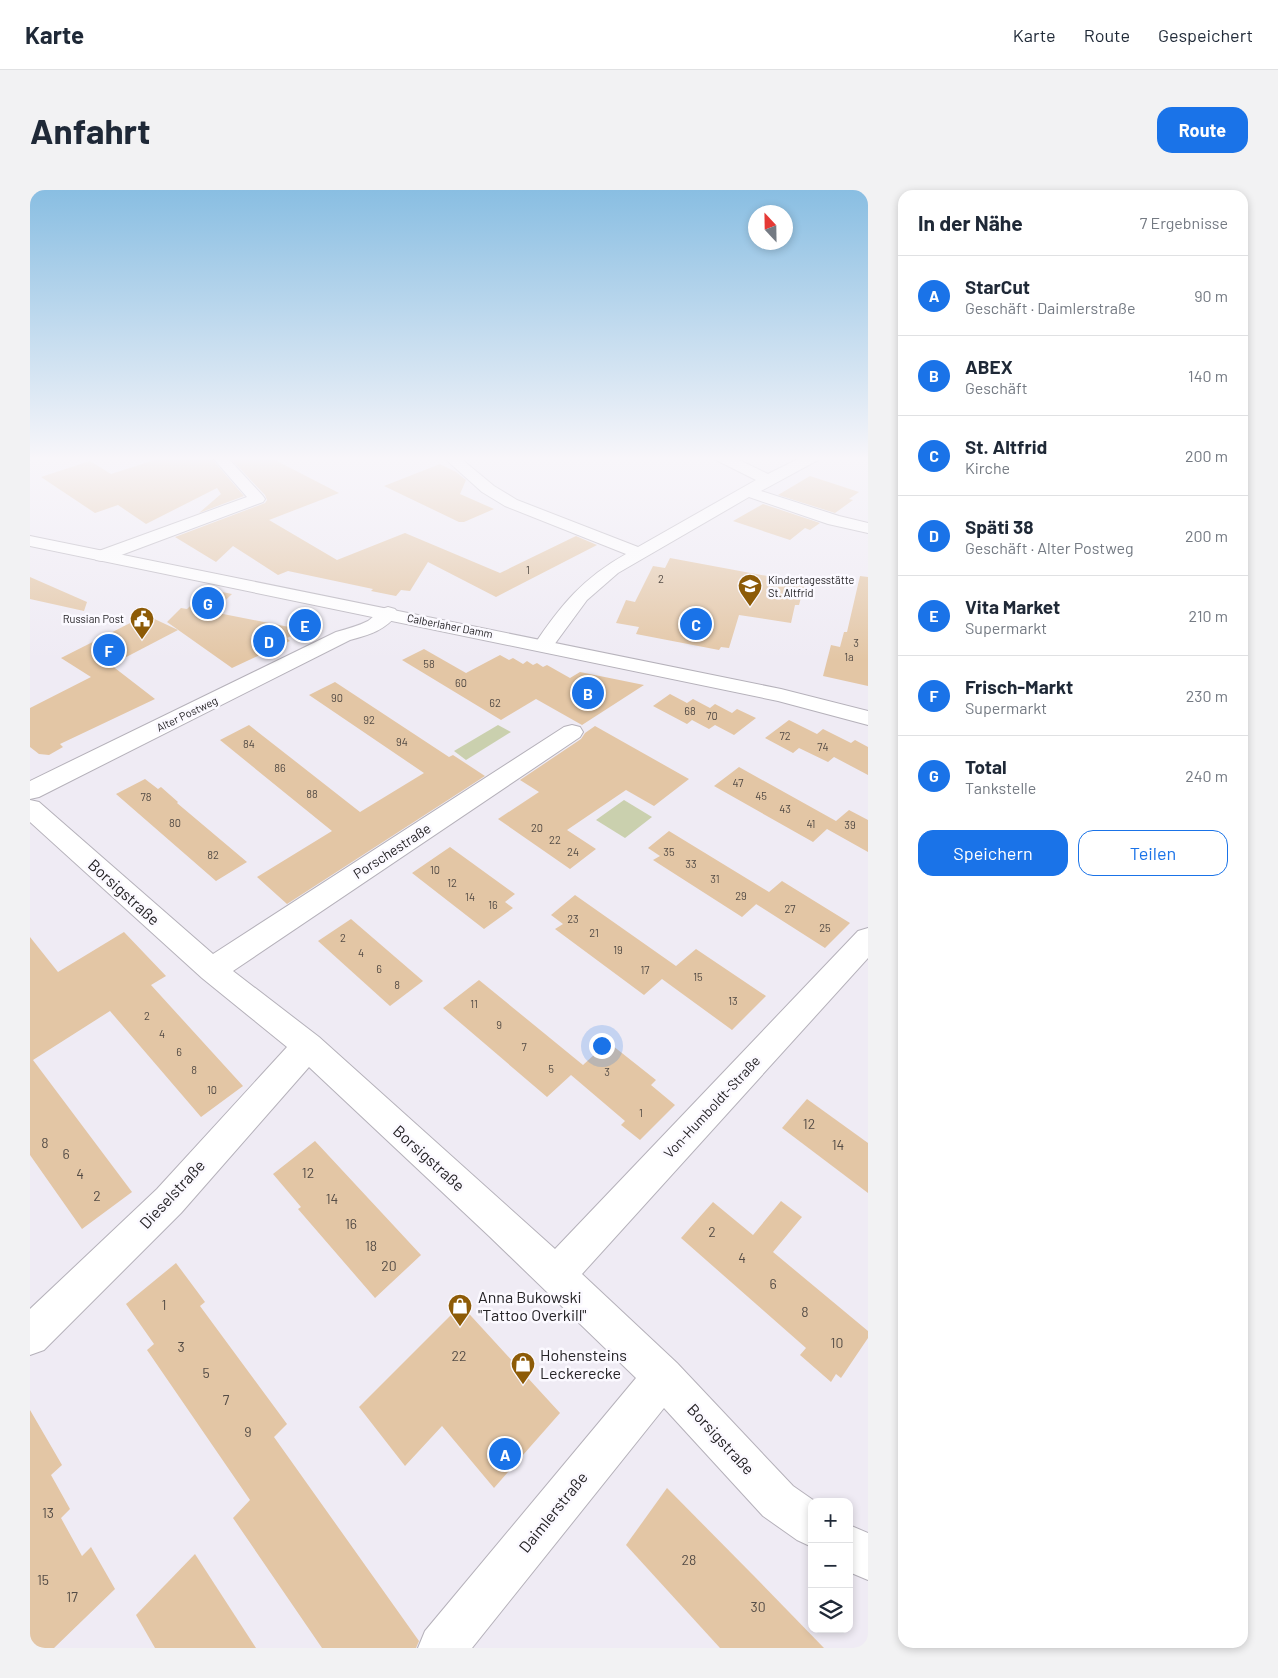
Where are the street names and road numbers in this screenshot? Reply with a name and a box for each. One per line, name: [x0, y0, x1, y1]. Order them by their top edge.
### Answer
street label: Calberlaher Damm: [406, 611, 494, 640]
street label: Alter Postweg: [154, 693, 219, 734]
street label: Porschestraße: [350, 819, 434, 882]
street label: Borsigstraße: [85, 855, 164, 929]
street label: Von-Humboldt-Straße: [660, 1052, 763, 1161]
street label: Borsigstraße: [390, 1121, 469, 1195]
street label: Dieselstraße: [135, 1155, 208, 1232]
street label: Borsigstraße: [684, 1399, 759, 1478]
street label: Daimlerstraße: [514, 1468, 591, 1556]

